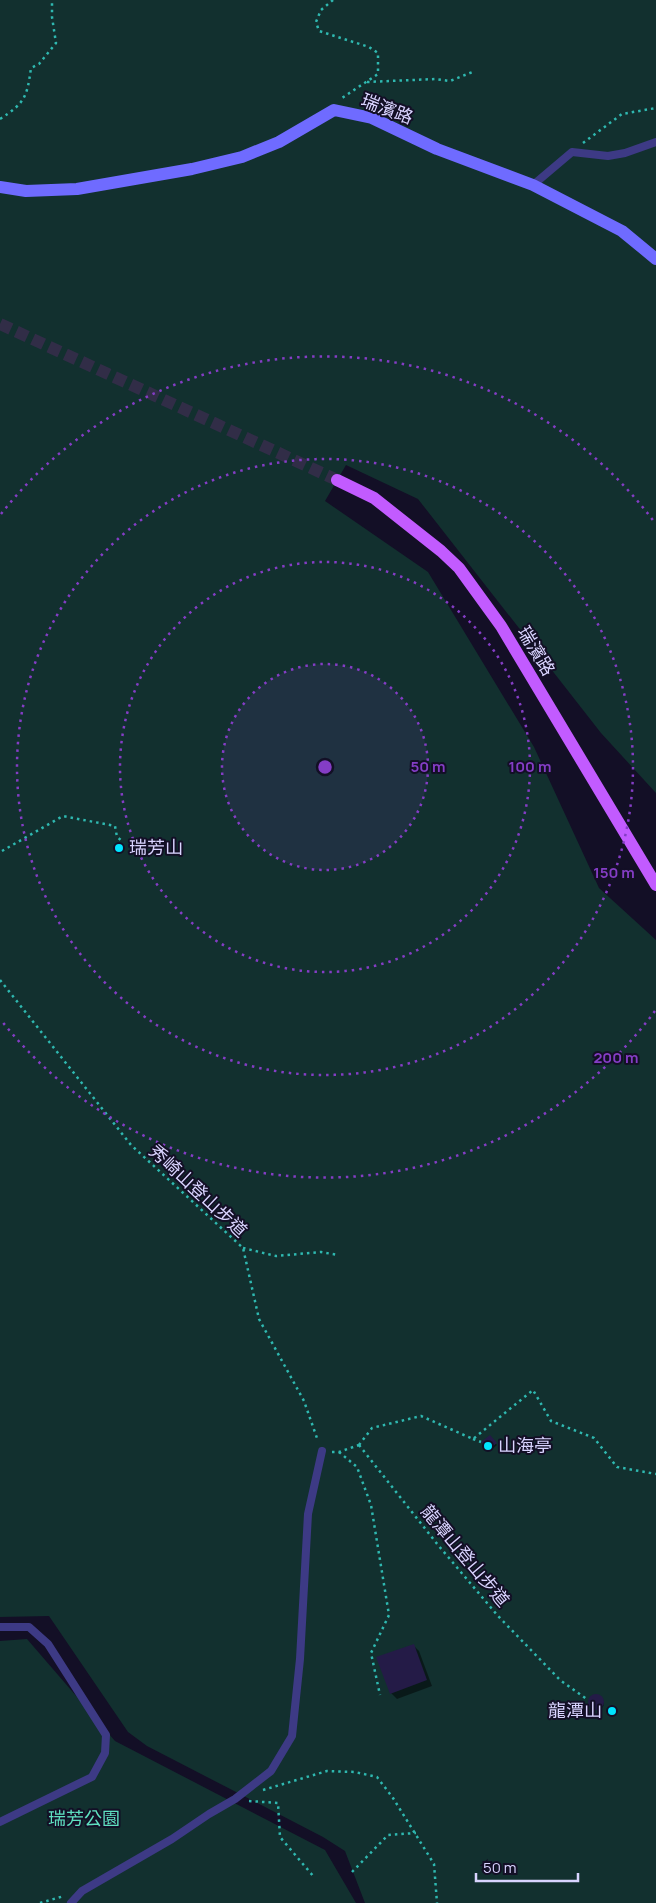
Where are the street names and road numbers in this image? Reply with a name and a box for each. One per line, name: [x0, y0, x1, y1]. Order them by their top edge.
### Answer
street label: 瑞濱路: [358, 87, 417, 129]
street label: 瑞濱路: [513, 621, 561, 680]
street label: 秀崎山登山步道: [144, 1139, 253, 1242]
street label: 龍潭山登山步道: [416, 1499, 515, 1611]

